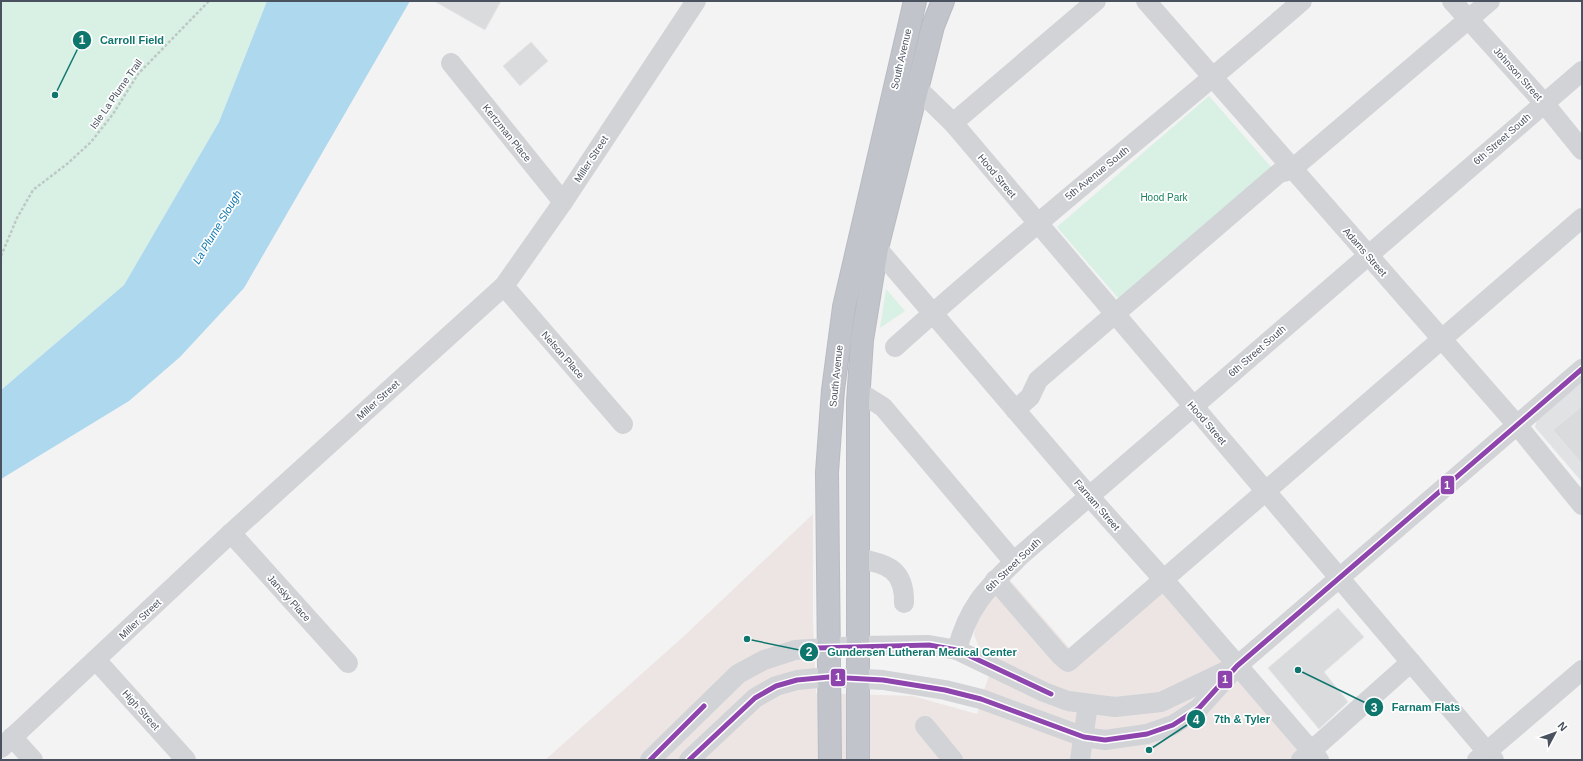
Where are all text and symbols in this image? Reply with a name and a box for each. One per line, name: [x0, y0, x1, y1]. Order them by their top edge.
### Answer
street label: South Avenue: [889, 27, 913, 90]
callout: Carroll Field: [72, 29, 172, 52]
text: 1: [79, 33, 86, 47]
text: Carroll Field: [100, 34, 164, 46]
street label: Johnson Street: [1491, 45, 1545, 103]
street label: Isle La Plume Trail: [88, 57, 144, 131]
street label: Kertzman Place: [481, 102, 534, 164]
street label: 6th Street South: [1471, 111, 1533, 167]
street label: Miller Street: [572, 133, 610, 184]
street label: 5th Avenue South: [1063, 144, 1131, 202]
street label: Hood Street: [976, 152, 1019, 200]
water label: La Plume Slough: [190, 188, 244, 266]
park label: Hood Park: [1140, 192, 1189, 203]
street label: Adams Street: [1341, 226, 1389, 279]
street label: 6th Street South: [1226, 323, 1288, 379]
street label: Nelson Place: [540, 329, 587, 381]
street label: South Avenue: [827, 344, 845, 407]
street label: Miller Street: [354, 378, 402, 422]
street label: Hood Street: [1185, 399, 1229, 447]
line badge: 1: [1440, 475, 1455, 495]
street label: Farnam Street: [1072, 477, 1122, 533]
text: 1: [1444, 479, 1450, 491]
street label: 6th Street South: [983, 536, 1043, 594]
street label: Jansky Place: [265, 572, 313, 624]
street label: Miller Street: [117, 597, 163, 641]
callout: Gundersen Lutheran Medical Center: [799, 640, 1024, 663]
text: 2: [806, 645, 813, 659]
text: Gundersen Lutheran Medical Center: [827, 646, 1017, 658]
line badge: 1: [830, 668, 846, 687]
line badge: 1: [1217, 670, 1233, 689]
text: 1: [835, 671, 841, 683]
text: 1: [1222, 673, 1228, 685]
street label: High Street: [120, 688, 162, 732]
callout: Farnam Flats: [1364, 696, 1468, 719]
text: 3: [1371, 701, 1378, 715]
text: Farnam Flats: [1392, 701, 1460, 713]
callout: 7th & Tyler: [1186, 708, 1278, 731]
text: 4: [1193, 713, 1200, 727]
text: 7th & Tyler: [1214, 713, 1271, 725]
north arrow: [1535, 713, 1575, 753]
text: N: [1555, 720, 1570, 733]

